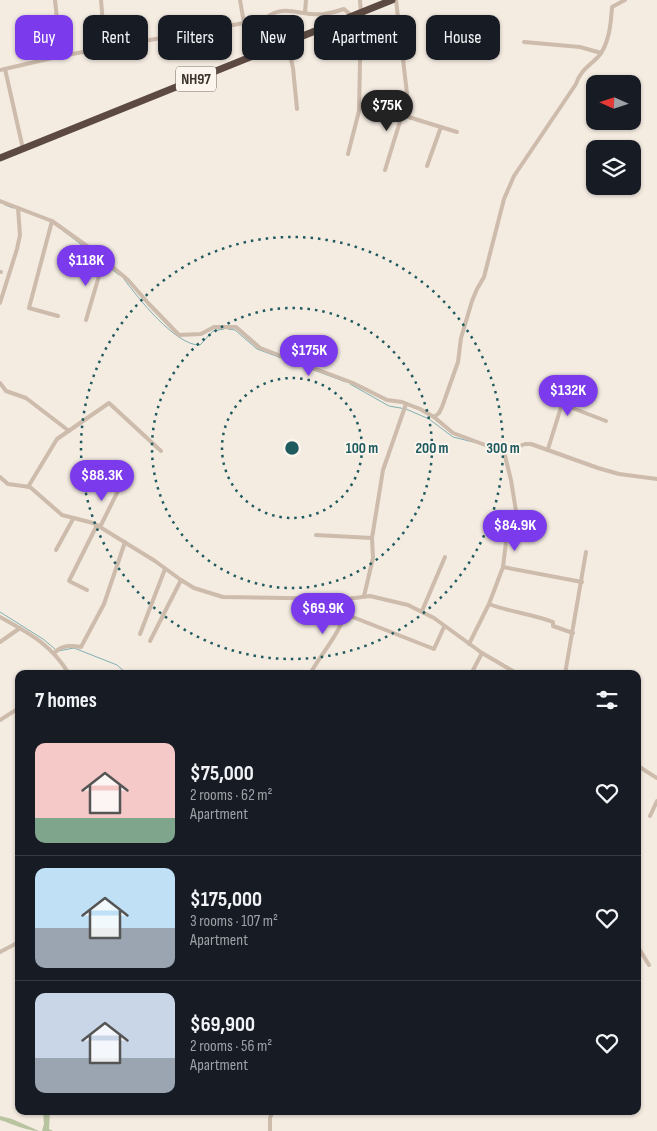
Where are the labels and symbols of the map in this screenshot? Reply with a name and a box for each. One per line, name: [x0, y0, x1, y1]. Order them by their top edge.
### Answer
road number: NH97: [176, 66, 216, 92]
north arrow: [586, 75, 641, 130]
pin: $75K: [357, 90, 417, 132]
pin: $118K: [51, 244, 121, 287]
pin: $175K: [274, 334, 344, 377]
pin: $132K: [533, 374, 603, 417]
centre of rings: [283, 439, 301, 457]
text: 100 m: [346, 439, 378, 458]
text: 200 m: [415, 439, 449, 458]
text: 300 m: [486, 439, 520, 458]
pin: $88.3K: [61, 460, 143, 502]
pin: $84.9K: [474, 510, 556, 552]
pin: $69.9K: [282, 592, 364, 635]

